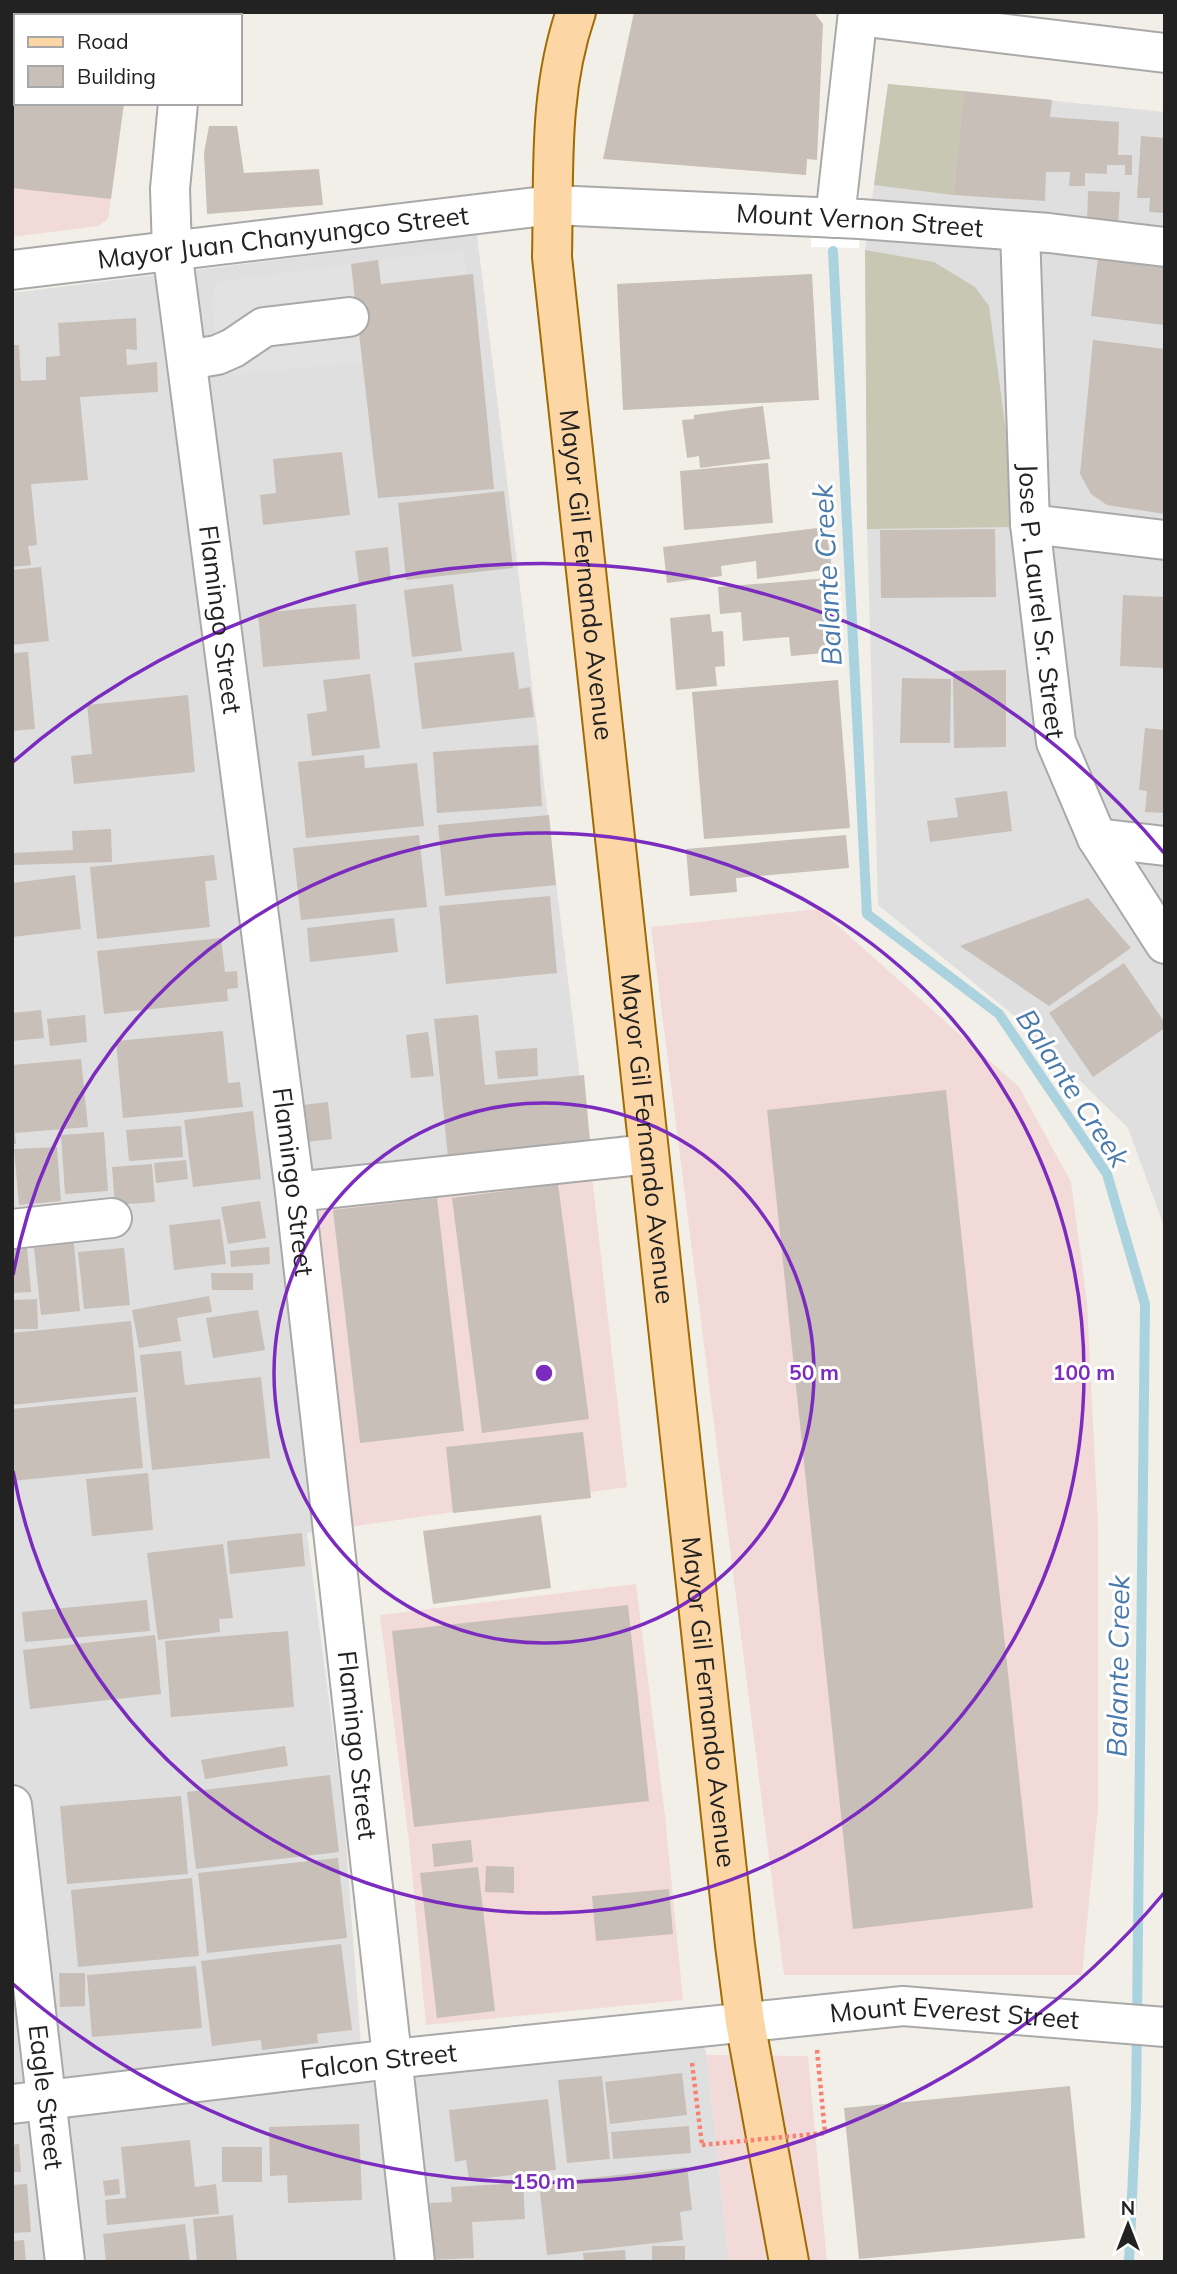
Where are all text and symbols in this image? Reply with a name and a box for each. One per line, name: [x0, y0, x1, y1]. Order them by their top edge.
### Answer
legend: [14, 14, 242, 105]
text: Road: [77, 28, 128, 54]
text: Building: [77, 63, 156, 89]
street label: Mount Vernon Street: [735, 196, 985, 244]
street label: Mayor Juan Chanyungco Street: [96, 198, 470, 276]
street label: Mayor Gil Fernando Avenue: [553, 408, 621, 742]
street label: Jose P. Laurel Sr. Street: [1012, 463, 1072, 741]
water label: Balante Creek: [804, 482, 849, 667]
street label: Flamingo Street: [192, 523, 249, 716]
street label: Mayor Gil Fernando Avenue: [614, 971, 682, 1305]
water label: Balante Creek: [1009, 1002, 1138, 1175]
street label: Flamingo Street: [265, 1085, 321, 1278]
text: 50 m: [789, 1359, 839, 1385]
text: 100 m: [1053, 1359, 1115, 1385]
centre of rings: [532, 1361, 556, 1385]
street label: Mayor Gil Fernando Avenue: [675, 1535, 743, 1869]
water label: Balante Creek: [1098, 1573, 1137, 1757]
street label: Flamingo Street: [331, 1649, 385, 1841]
street label: Mount Everest Street: [828, 1989, 1081, 2036]
street label: Eagle Street: [22, 2023, 71, 2171]
street label: Falcon Street: [298, 2035, 458, 2086]
text: 150 m: [513, 2168, 575, 2194]
north arrow: [1093, 2190, 1163, 2260]
text: N: [1121, 2196, 1135, 2220]

